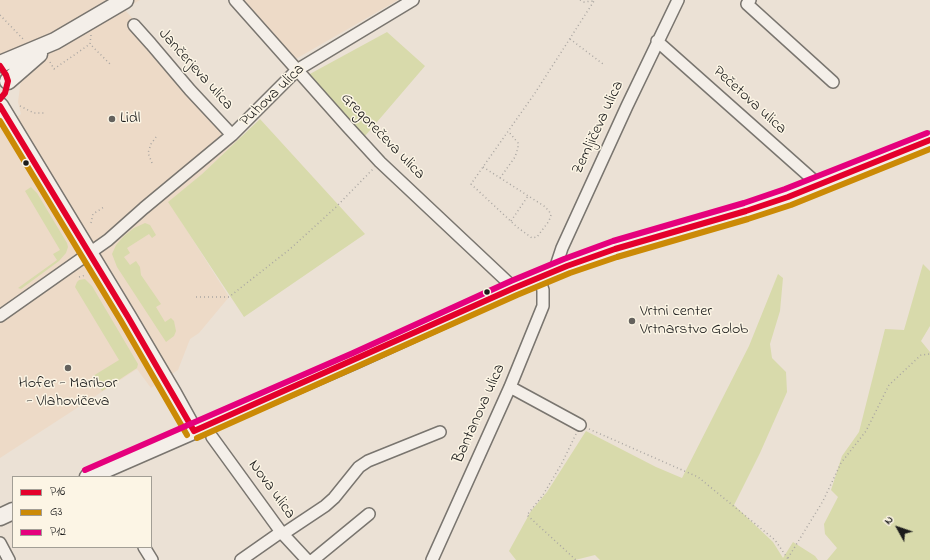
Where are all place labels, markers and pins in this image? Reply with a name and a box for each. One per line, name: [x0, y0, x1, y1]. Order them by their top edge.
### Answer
place label: Lidl: [120, 109, 140, 129]
marker: Lidl: [107, 114, 117, 124]
unlabelled marker: [21, 158, 31, 168]
unlabelled marker: [482, 287, 492, 297]
place label: Vrtni center Vrtnarstvo Golob: [640, 302, 748, 340]
marker: Vrtni center Vrtnarstvo Golob: [627, 316, 637, 326]
marker: Hofer - Maribor - Vlahovičeva: [63, 363, 73, 373]
place label: Hofer - Maribor - Vlahovičeva: [18, 374, 118, 412]

